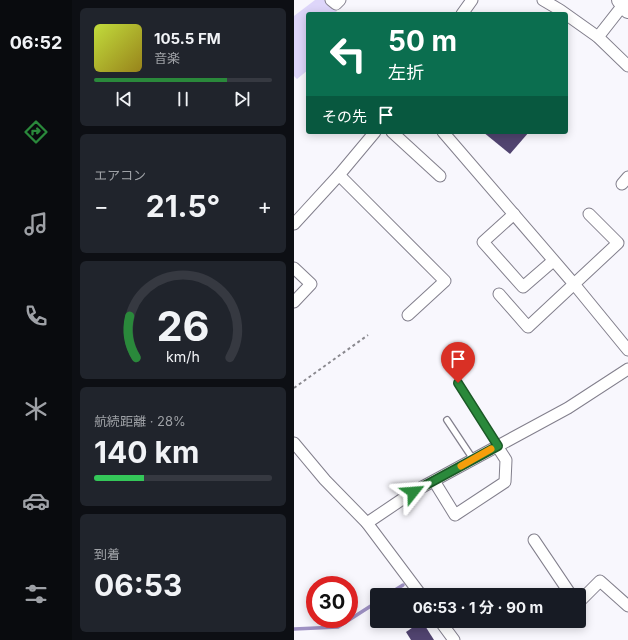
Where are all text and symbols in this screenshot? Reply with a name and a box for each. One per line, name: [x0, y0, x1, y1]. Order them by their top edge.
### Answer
text: 50 m: [388, 24, 457, 58]
icon: left: [322, 28, 374, 80]
text: 105.5 FM: [154, 29, 221, 48]
text: 06:52: [10, 32, 62, 53]
text: 音楽: [154, 50, 180, 66]
text: 左折: [388, 62, 424, 83]
icon: previous: [113, 88, 135, 110]
icon: pause: [172, 88, 194, 110]
icon: next: [231, 88, 253, 110]
icon: arrive: [375, 104, 397, 126]
text: その先: [322, 107, 367, 126]
icon: directions: [22, 118, 50, 146]
text: エアコン: [94, 167, 146, 183]
text: 21.5°: [146, 188, 220, 224]
text: −: [94, 193, 109, 219]
text: +: [257, 193, 272, 219]
icon: music: [22, 210, 50, 238]
text: 26: [156, 301, 210, 351]
icon: phone: [22, 302, 50, 330]
pin: [441, 342, 475, 383]
text: km/h: [166, 348, 200, 365]
icon: arrive: [447, 348, 469, 370]
icon: climate: [22, 395, 50, 423]
text: 航続距離 · 28%: [94, 413, 186, 429]
text: 140 km: [94, 434, 199, 470]
position arrow: [392, 471, 434, 513]
icon: car: [22, 487, 50, 515]
text: 到着: [94, 546, 120, 562]
text: 06:53: [94, 567, 182, 603]
speed limit sign: 30: [306, 576, 358, 628]
icon: filters: [22, 580, 50, 608]
text: 06:53 · 1 分 · 90 m: [413, 598, 543, 617]

